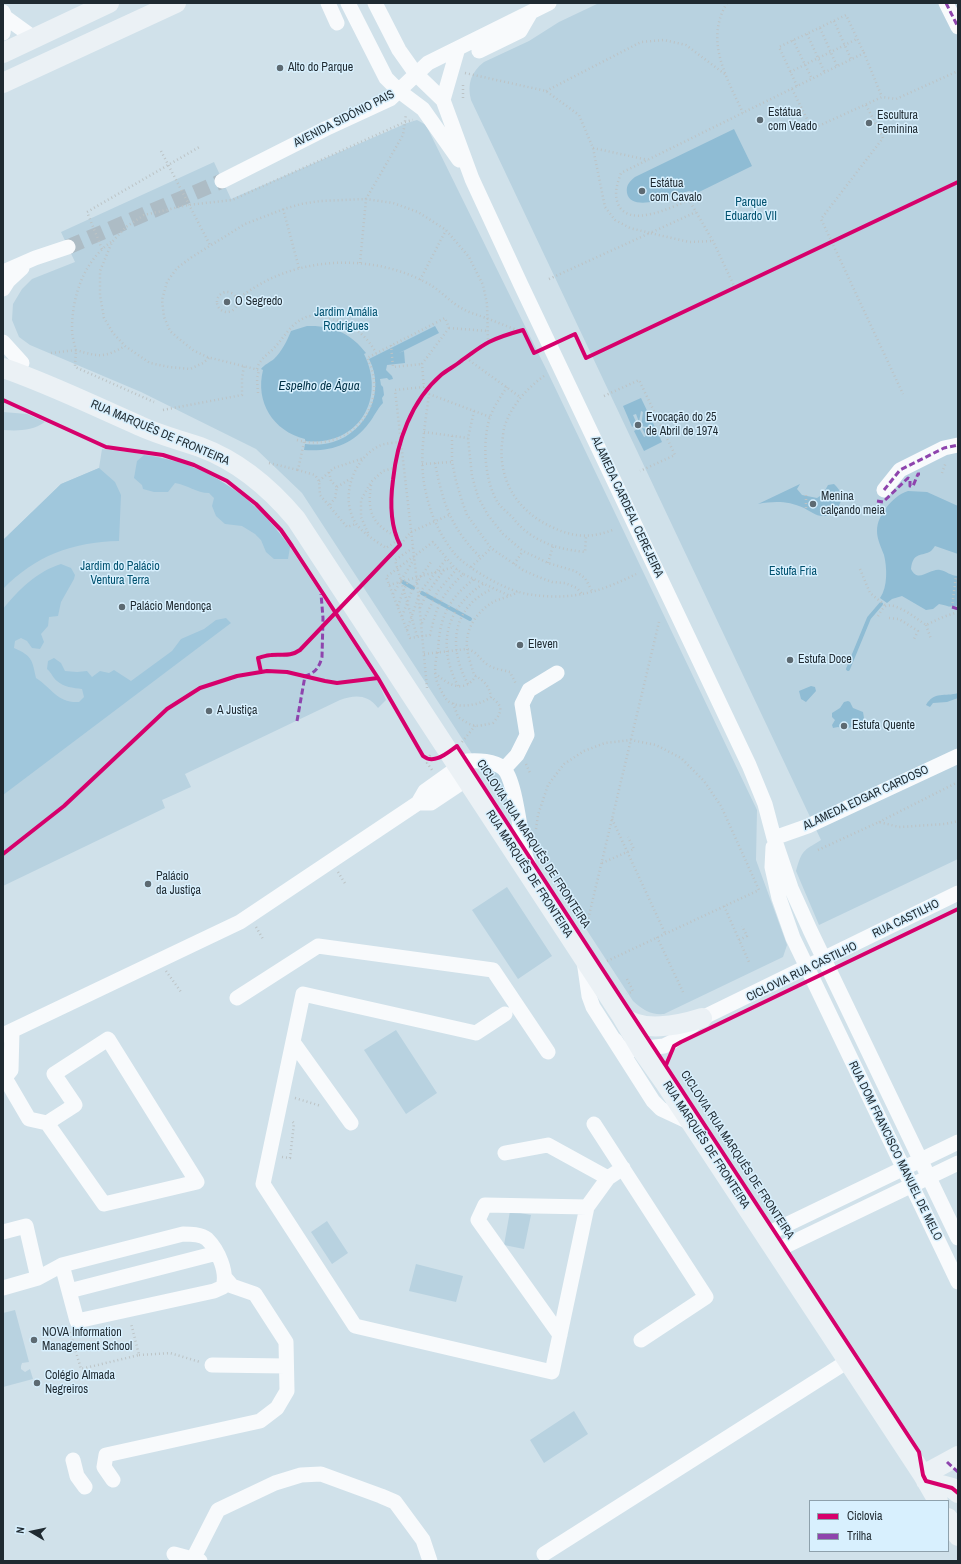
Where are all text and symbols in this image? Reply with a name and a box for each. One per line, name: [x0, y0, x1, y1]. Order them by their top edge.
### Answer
place label: Alto do Parque: [288, 61, 353, 75]
marker: Alto do Parque: [275, 63, 285, 73]
street label: AVENIDA SIDÓNIO PAIS: [291, 87, 397, 151]
place label: Estátua com Veado: [768, 106, 817, 134]
place label: Escultura Feminina: [877, 109, 918, 137]
marker: Estátua com Veado: [755, 115, 765, 125]
marker: Escultura Feminina: [864, 118, 874, 128]
place label: Estátua com Cavalo: [650, 177, 702, 205]
marker: Estátua com Cavalo: [637, 186, 647, 196]
park label: Parque Eduardo VII: [725, 196, 777, 224]
place label: O Segredo: [235, 295, 283, 309]
marker: O Segredo: [222, 297, 232, 307]
park label: Jardim Amália Rodrigues: [314, 306, 378, 334]
water label: Espelho de Água: [278, 379, 360, 395]
street label: RUA MARQUÊS DE FRONTEIRA: [88, 397, 232, 469]
place label: Evocação do 25 de Abril de 1974: [646, 411, 718, 439]
marker: Evocação do 25 de Abril de 1974: [633, 420, 643, 430]
street label: ALAMEDA CARDEAL CEREJEIRA: [588, 434, 666, 580]
place label: Menina calçando meia: [821, 490, 885, 518]
marker: Menina calçando meia: [808, 499, 818, 509]
park label: Jardim do Palácio Ventura Terra: [80, 560, 160, 588]
park label: Estufa Fria: [769, 565, 817, 579]
place label: Palácio Mendonça: [130, 600, 212, 614]
marker: Palácio Mendonça: [117, 602, 127, 612]
place label: Eleven: [528, 638, 558, 652]
marker: Eleven: [515, 640, 525, 650]
place label: Estufa Doce: [798, 653, 852, 667]
marker: Estufa Doce: [785, 655, 795, 665]
place label: A Justiça: [217, 704, 257, 718]
marker: A Justiça: [204, 706, 214, 716]
place label: Estufa Quente: [852, 719, 915, 733]
marker: Estufa Quente: [839, 721, 849, 731]
street label: CICLOVIA RUA MARQUÊS DE FRONTEIRA: [473, 757, 593, 931]
street label: ALAMEDA EDGAR CARDOSO: [801, 762, 931, 834]
street label: RUA MARQUÊS DE FRONTEIRA: [482, 807, 576, 941]
place label: Palácio da Justiça: [156, 870, 201, 898]
marker: Palácio da Justiça: [143, 879, 153, 889]
street label: RUA CASTILHO: [870, 897, 942, 941]
street label: CICLOVIA RUA CASTILHO: [744, 939, 860, 1005]
street label: RUA DOM FRANCISCO MANUEL DE MELO: [845, 1059, 945, 1243]
street label: CICLOVIA RUA MARQUÊS DE FRONTEIRA: [677, 1068, 797, 1242]
street label: RUA MARQUÊS DE FRONTEIRA: [659, 1078, 753, 1212]
place label: NOVA Information Management School: [42, 1326, 132, 1354]
marker: NOVA Information Management School: [29, 1335, 39, 1345]
place label: Colégio Almada Negreiros: [45, 1369, 115, 1397]
marker: Colégio Almada Negreiros: [32, 1378, 42, 1388]
legend: [809, 1500, 949, 1552]
text: Ciclovia: [847, 1508, 883, 1524]
north arrow: [12, 1512, 52, 1552]
text: N: [13, 1526, 28, 1534]
text: Trilha: [847, 1528, 872, 1544]

